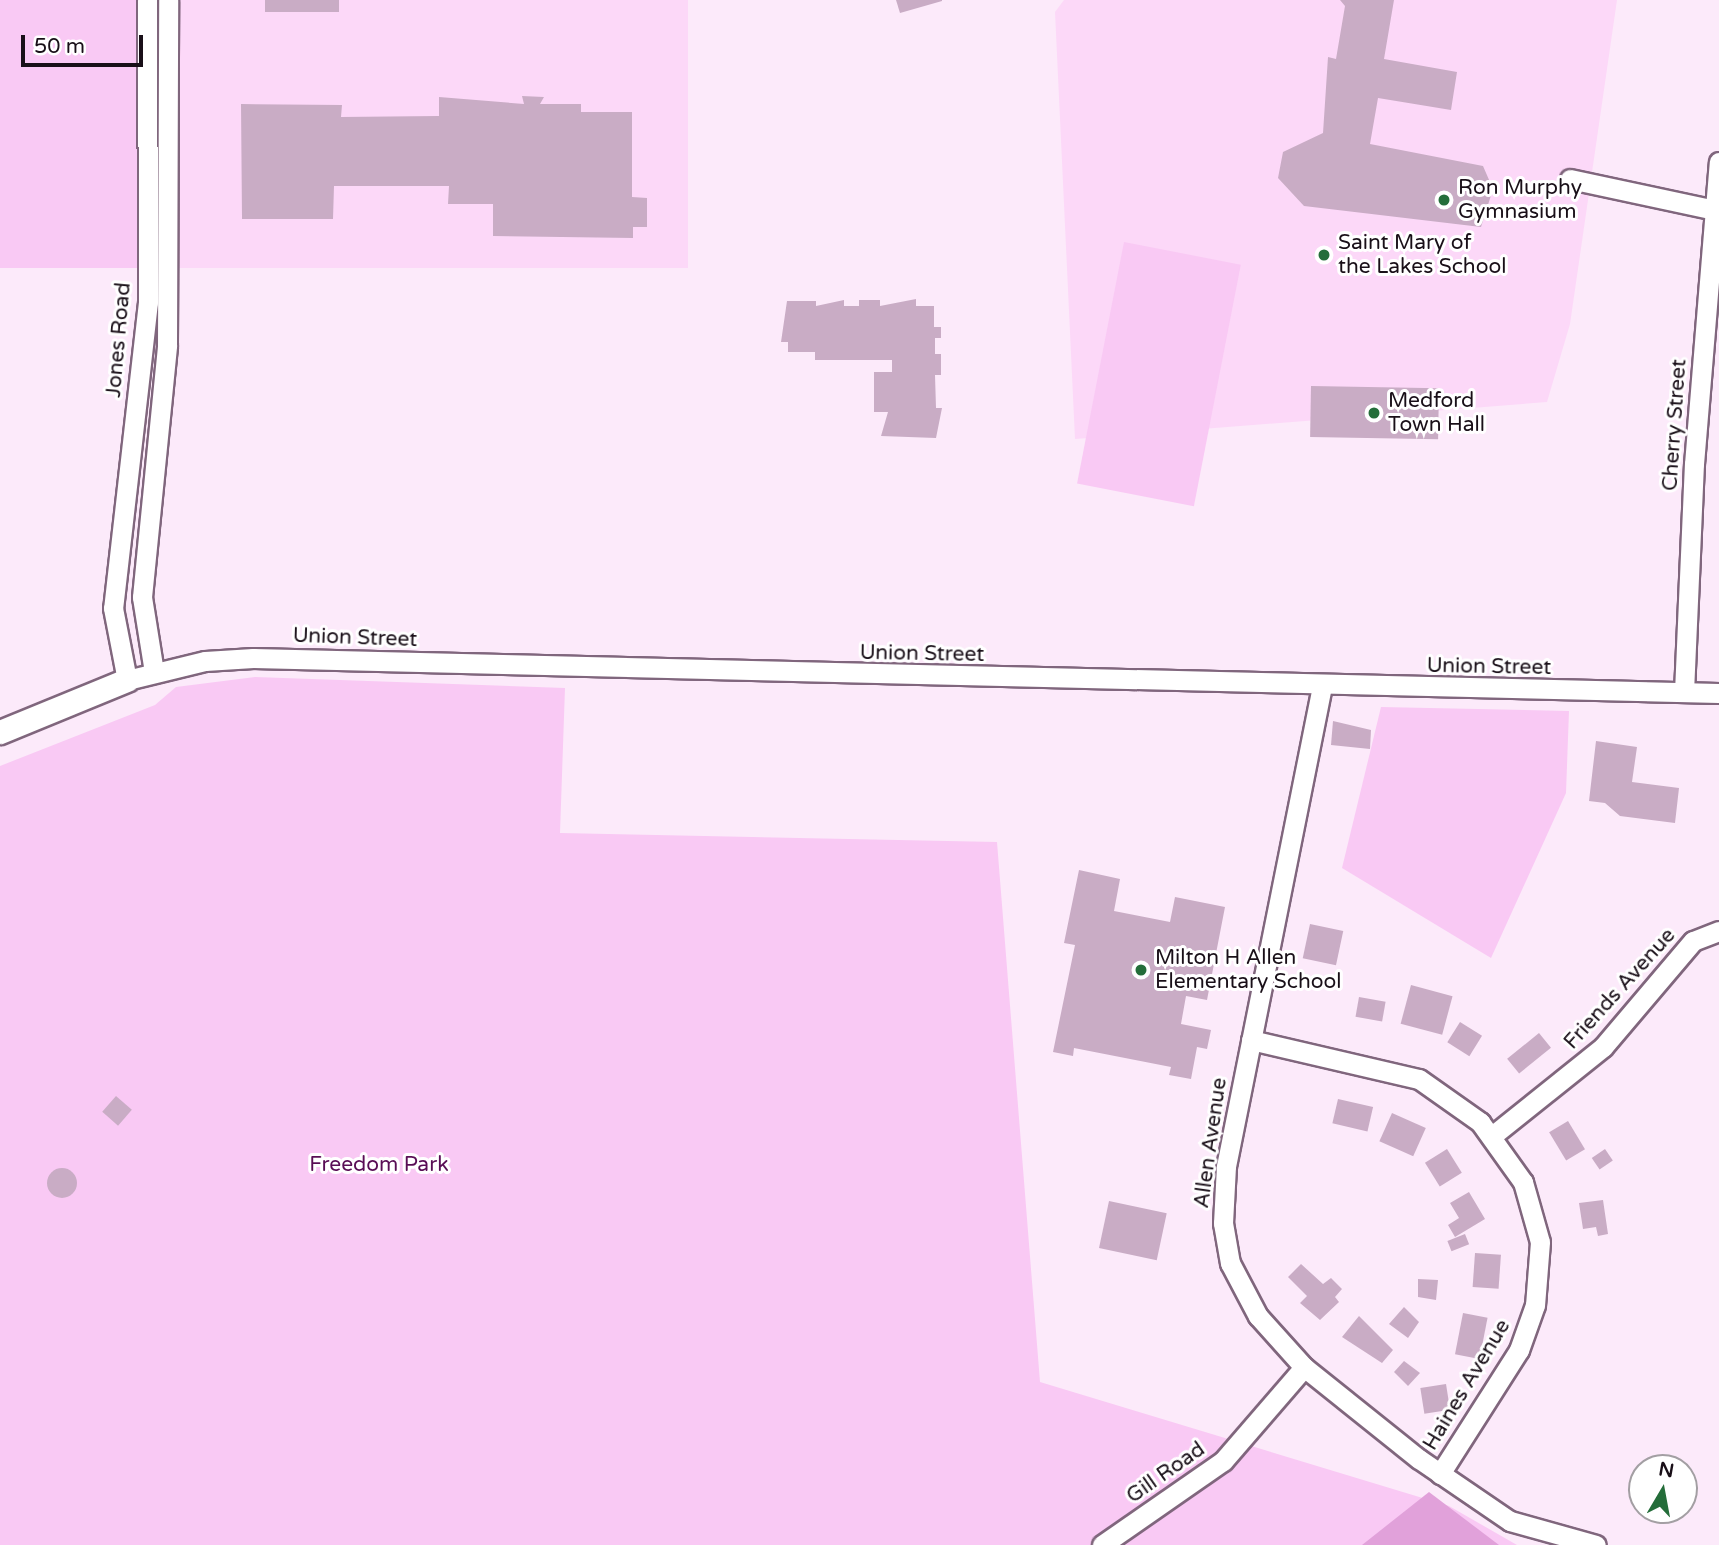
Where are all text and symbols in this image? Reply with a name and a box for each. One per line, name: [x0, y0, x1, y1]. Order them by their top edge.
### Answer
scale bar: [24, 21, 147, 65]
text: 50 m: [34, 34, 85, 59]
place label: Ron Murphy Gymnasium: [1458, 175, 1582, 225]
marker: Ron Murphy Gymnasium: [1436, 192, 1452, 208]
place label: Saint Mary of the Lakes School: [1338, 230, 1506, 280]
marker: Saint Mary of the Lakes School: [1316, 247, 1332, 263]
street label: Jones Road: [101, 281, 137, 399]
street label: Cherry Street: [1658, 358, 1692, 492]
place label: Medford Town Hall: [1388, 388, 1485, 438]
marker: Medford Town Hall: [1366, 405, 1382, 421]
street label: Union Street: [292, 623, 418, 653]
street label: Union Street: [859, 640, 985, 668]
street label: Union Street: [1426, 653, 1552, 681]
street label: Friends Avenue: [1559, 923, 1681, 1055]
place label: Milton H Allen Elementary School: [1155, 945, 1342, 995]
marker: Milton H Allen Elementary School: [1133, 962, 1149, 978]
street label: Allen Avenue: [1189, 1076, 1233, 1210]
park label: Freedom Park: [309, 1152, 449, 1178]
street label: Haines Avenue: [1418, 1315, 1516, 1455]
street label: Gill Road: [1122, 1437, 1210, 1509]
north arrow: [1628, 1454, 1698, 1524]
text: N: [1657, 1458, 1676, 1482]

